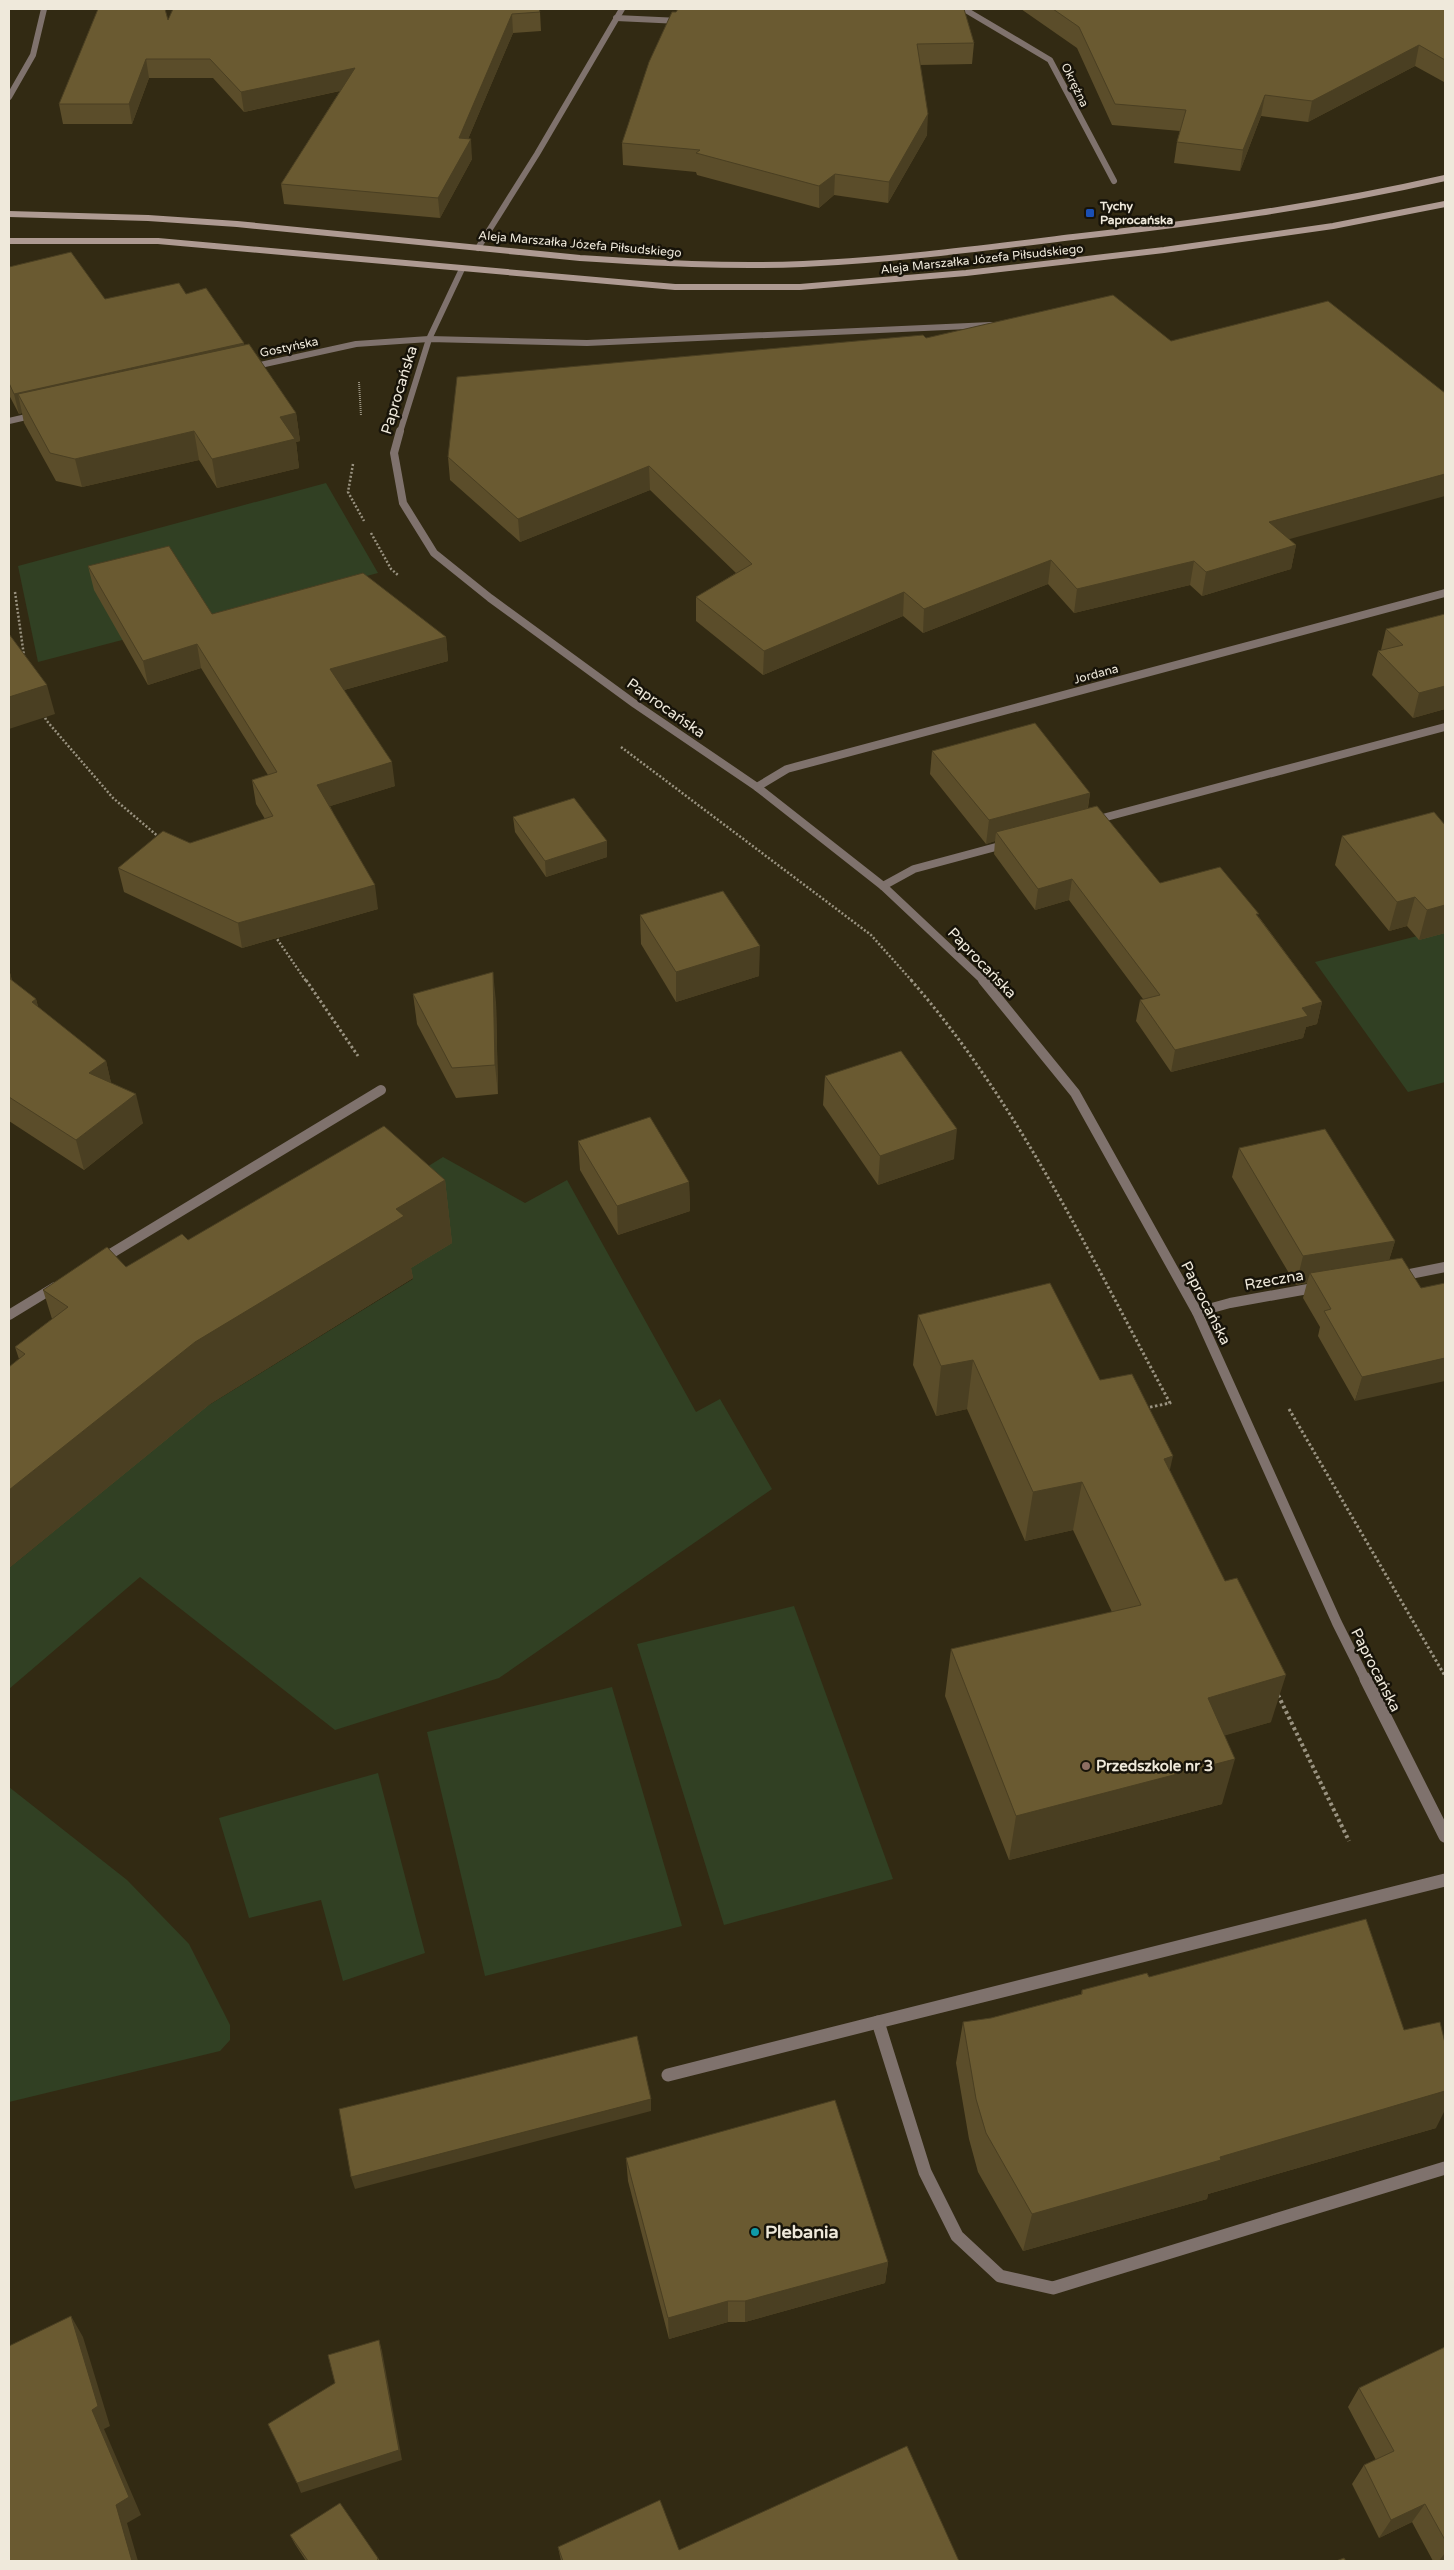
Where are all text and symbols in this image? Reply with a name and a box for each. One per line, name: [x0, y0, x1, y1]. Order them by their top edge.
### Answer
street label: Okrężna: [1058, 61, 1092, 109]
place label: Tychy Paprocańska: [1099, 199, 1173, 228]
marker: Tychy Paprocańska: [1084, 207, 1096, 219]
street label: Aleja Marszałka Józefa Piłsudskiego: [478, 228, 682, 260]
street label: Aleja Marszałka Józefa Piłsudskiego: [880, 241, 1084, 277]
street label: Gostyńska: [259, 334, 319, 360]
street label: Paprocańska: [377, 344, 421, 436]
street label: Jordana: [1072, 661, 1120, 687]
street label: Paprocańska: [623, 674, 709, 742]
street label: Paprocańska: [944, 924, 1020, 1002]
street label: Paprocańska: [1177, 1258, 1235, 1348]
street label: Rzeczna: [1243, 1266, 1305, 1294]
street label: Paprocańska: [1347, 1625, 1405, 1715]
place label: Przedszkole nr 3: [1096, 1757, 1213, 1775]
marker: Przedszkole nr 3: [1080, 1760, 1092, 1772]
place label: Plebania: [765, 2221, 839, 2243]
marker: Plebania: [749, 2226, 761, 2238]

